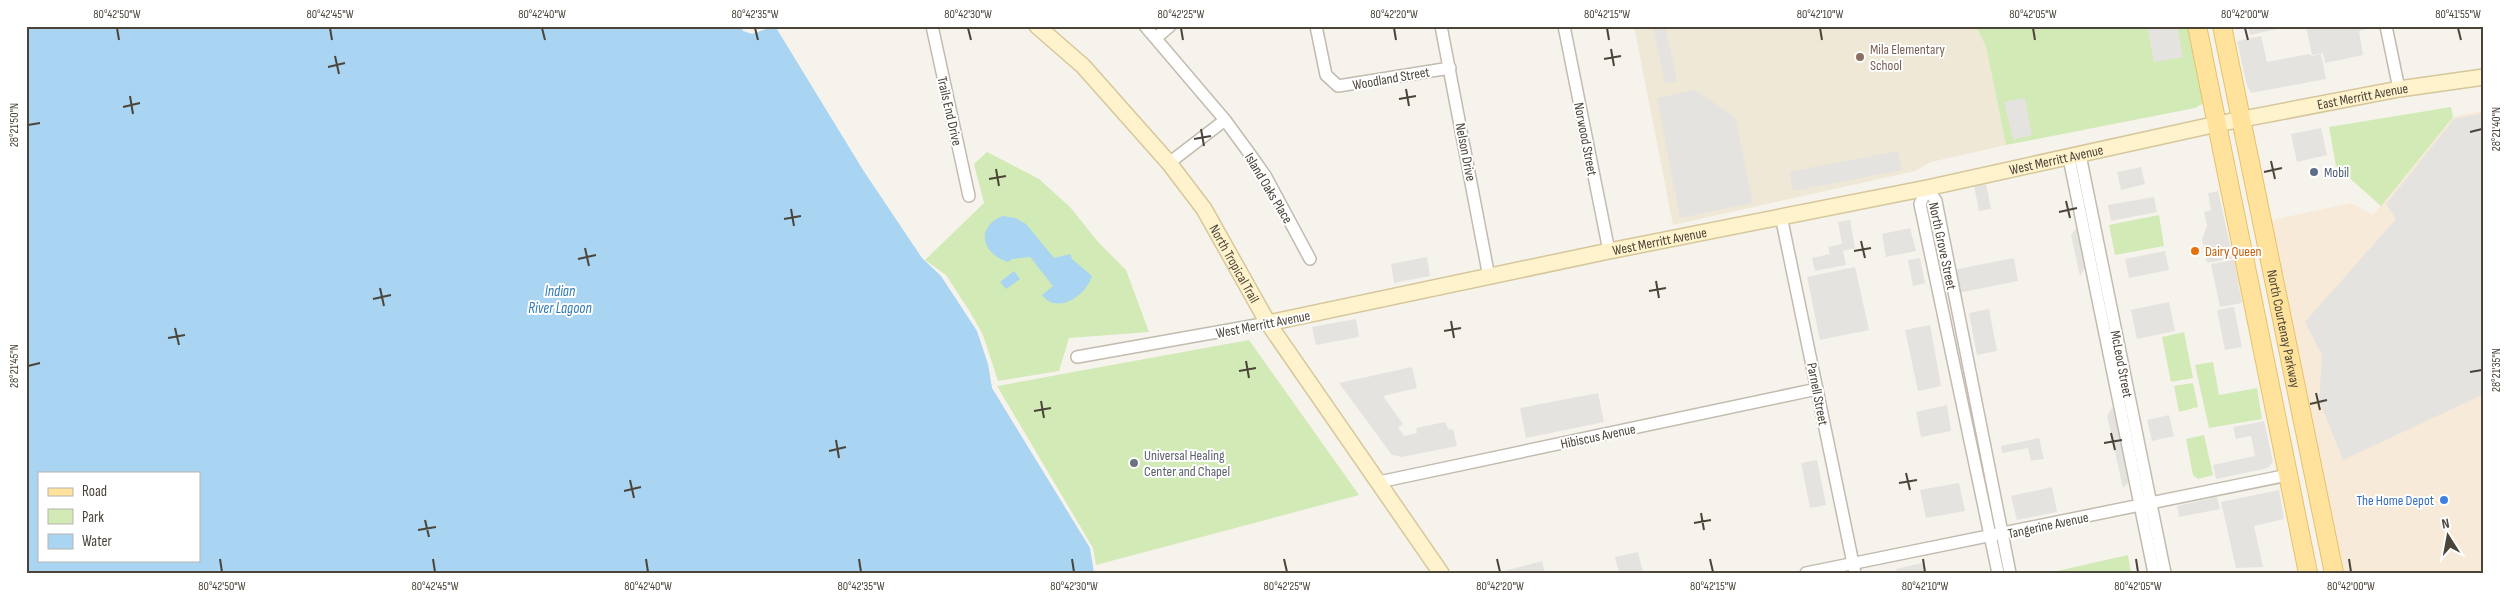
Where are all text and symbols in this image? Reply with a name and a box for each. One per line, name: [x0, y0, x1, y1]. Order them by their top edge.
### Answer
text: 80°42'50"W: [93, 7, 141, 22]
text: 80°42'45"W: [307, 7, 354, 22]
text: 80°42'40"W: [518, 7, 566, 22]
text: 80°42'35"W: [732, 7, 779, 22]
text: 80°42'30"W: [944, 7, 992, 22]
text: 80°42'25"W: [1158, 7, 1205, 22]
text: 80°42'20"W: [1370, 7, 1418, 22]
text: 80°42'15"W: [1584, 7, 1630, 22]
text: 80°42'10"W: [1797, 7, 1844, 22]
text: 80°42'05"W: [2009, 7, 2057, 22]
text: 80°42'00"W: [2221, 7, 2269, 22]
text: 80°41'55"W: [2435, 7, 2481, 22]
place label: Mila Elementary School: [1870, 41, 1946, 74]
marker: Mila Elementary School: [1854, 51, 1866, 63]
street label: Woodland Street: [1351, 63, 1431, 94]
street label: Trails End Drive: [933, 75, 966, 147]
street label: East Merritt Avenue: [2316, 80, 2409, 114]
street label: Norwood Street: [1570, 101, 1601, 177]
text: 28°21'50"N: [7, 103, 22, 147]
text: 28°21'40"N: [2489, 107, 2504, 151]
street label: Nelson Drive: [1452, 122, 1479, 183]
street label: West Merritt Avenue: [2008, 141, 2105, 179]
street label: Island Oaks Place: [1241, 150, 1296, 227]
place label: Mobil: [2324, 164, 2349, 181]
marker: Mobil: [2308, 166, 2320, 178]
street label: North Grove Street: [1925, 201, 1960, 291]
street label: North Tropical Trail: [1205, 222, 1263, 306]
street label: West Merritt Avenue: [1611, 224, 1708, 259]
place label: Dairy Queen: [2205, 243, 2262, 260]
marker: Dairy Queen: [2189, 245, 2201, 257]
street label: North Courtenay Parkway: [2263, 268, 2304, 390]
water label: Indian River Lagoon: [528, 282, 592, 318]
street label: West Merritt Avenue: [1215, 307, 1312, 342]
street label: McLeod Street: [2107, 329, 2136, 399]
text: 28°21'45"N: [7, 344, 22, 388]
text: 28°21'35"N: [2489, 348, 2504, 392]
street label: Parnell Street: [1803, 361, 1832, 427]
street label: Hibiscus Avenue: [1559, 420, 1637, 453]
place label: Universal Healing Center and Chapel: [1144, 447, 1230, 480]
marker: Universal Healing Center and Chapel: [1128, 457, 1140, 469]
legend: [38, 472, 200, 562]
text: Road: [82, 482, 107, 501]
place label: The Home Depot: [2356, 492, 2434, 509]
marker: The Home Depot: [2438, 494, 2450, 506]
text: Park: [82, 508, 104, 527]
street label: Tangerine Avenue: [2006, 509, 2090, 542]
north arrow: [2422, 512, 2472, 562]
text: N: [2440, 515, 2451, 533]
text: Water: [82, 532, 113, 551]
text: 80°42'50"W: [198, 579, 246, 594]
text: 80°42'45"W: [412, 579, 459, 594]
text: 80°42'40"W: [624, 579, 672, 594]
text: 80°42'35"W: [838, 579, 885, 594]
text: 80°42'30"W: [1050, 579, 1098, 594]
text: 80°42'25"W: [1264, 579, 1311, 594]
text: 80°42'20"W: [1476, 579, 1524, 594]
text: 80°42'15"W: [1690, 579, 1736, 594]
text: 80°42'10"W: [1902, 579, 1949, 594]
text: 80°42'05"W: [2114, 579, 2162, 594]
text: 80°42'00"W: [2327, 579, 2375, 594]

